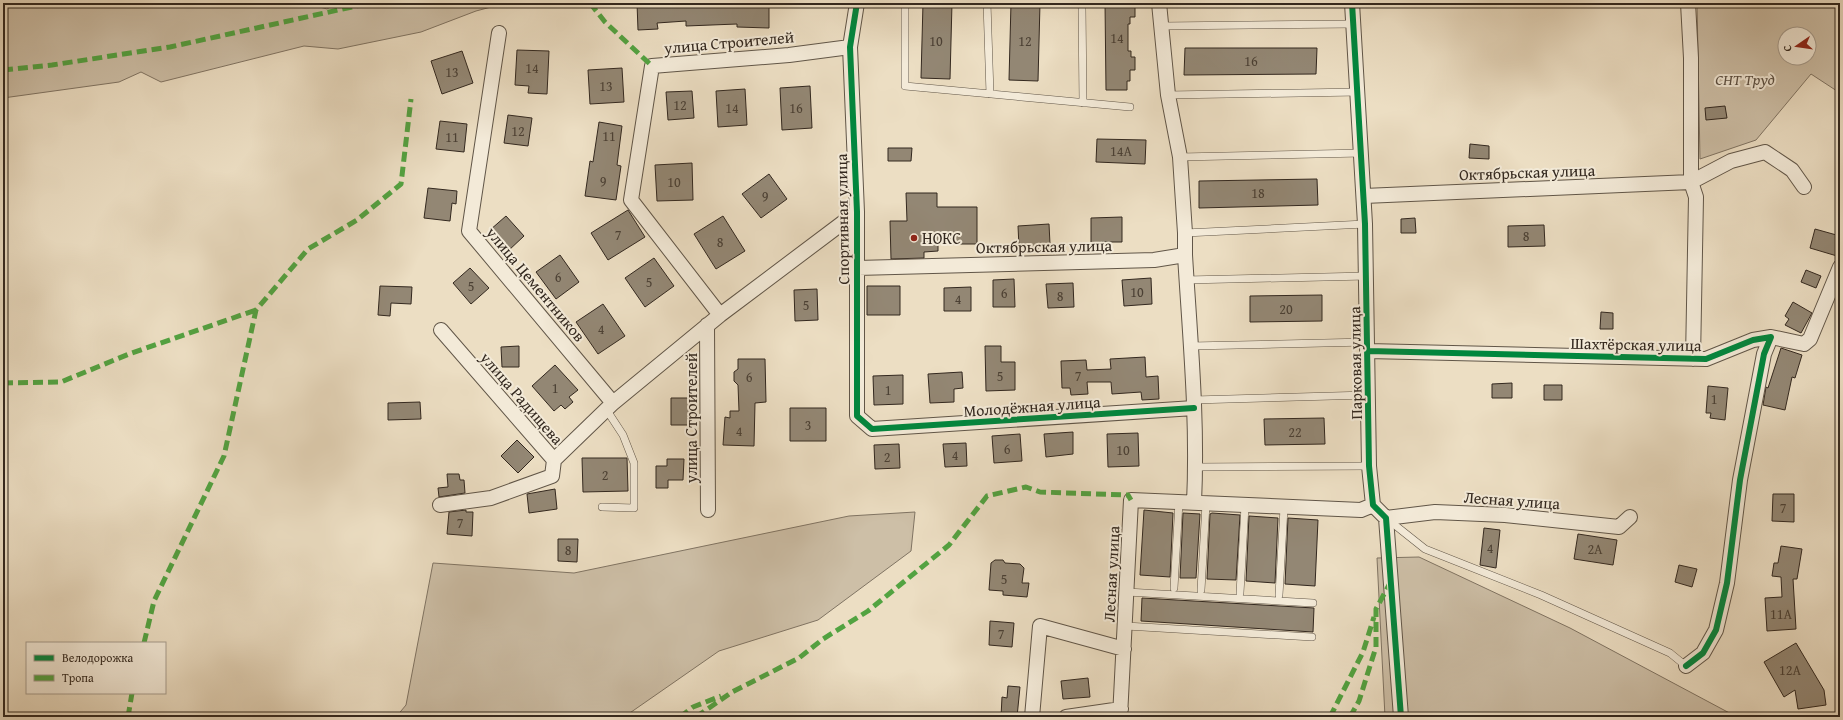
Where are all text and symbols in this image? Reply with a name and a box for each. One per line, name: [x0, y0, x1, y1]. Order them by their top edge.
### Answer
street label: улица Строителей: [662, 24, 796, 60]
north arrow: [1777, 26, 1817, 66]
house number: 14: [1110, 28, 1124, 48]
house number: 10: [929, 31, 943, 51]
house number: 12: [1018, 31, 1032, 51]
text: С: [1779, 43, 1796, 53]
house number: 16: [1244, 51, 1258, 71]
house number: 14: [525, 58, 539, 78]
house number: 13: [445, 62, 459, 82]
park label: СНТ Труд: [1715, 67, 1775, 91]
house number: 13: [599, 76, 613, 96]
house number: 12: [673, 95, 687, 115]
house number: 14: [725, 98, 739, 118]
house number: 16: [789, 98, 803, 118]
house number: 12: [511, 121, 525, 141]
house number: 11: [602, 126, 616, 146]
house number: 11: [445, 127, 459, 147]
house number: 14А: [1110, 141, 1132, 161]
street label: Спортивная улица: [829, 153, 855, 285]
street label: Октябрьская улица: [1459, 158, 1596, 186]
house number: 9: [600, 171, 607, 191]
house number: 10: [667, 172, 681, 192]
house number: 18: [1251, 183, 1265, 203]
house number: 9: [762, 186, 769, 206]
street label: улица Цементников: [480, 221, 591, 347]
house number: 7: [615, 225, 622, 245]
place label: НОКС: [922, 226, 961, 250]
house number: 8: [1523, 226, 1530, 246]
house number: 8: [717, 232, 724, 252]
marker: НОКС: [909, 233, 919, 243]
street label: Октябрьская улица: [976, 233, 1113, 259]
house number: 6: [555, 267, 562, 287]
house number: 5: [646, 272, 652, 292]
house number: 5: [468, 276, 474, 296]
house number: 10: [1130, 282, 1144, 302]
house number: 6: [1001, 283, 1008, 303]
house number: 8: [1057, 286, 1064, 306]
house number: 4: [955, 289, 962, 309]
house number: 5: [803, 295, 809, 315]
house number: 20: [1279, 299, 1293, 319]
street label: Парковая улица: [1342, 306, 1368, 420]
house number: 4: [598, 319, 605, 339]
street label: Шахтёрская улица: [1570, 331, 1702, 357]
street label: улица Радищева: [474, 345, 569, 450]
street label: улица Строителей: [679, 352, 703, 484]
house number: 5: [997, 366, 1003, 386]
house number: 7: [1075, 366, 1082, 386]
house number: 6: [746, 367, 753, 387]
house number: 1: [552, 378, 558, 398]
house number: 1: [885, 380, 891, 400]
street label: Молодёжная улица: [963, 389, 1102, 423]
house number: 1: [1711, 389, 1717, 409]
house number: 3: [805, 415, 811, 435]
house number: 4: [736, 421, 743, 441]
house number: 22: [1288, 422, 1302, 442]
house number: 6: [1004, 439, 1011, 459]
house number: 10: [1116, 440, 1130, 460]
house number: 4: [952, 445, 959, 465]
house number: 2: [884, 447, 890, 467]
house number: 2: [602, 465, 608, 485]
street label: Лесная улица: [1463, 485, 1561, 515]
house number: 7: [1780, 498, 1787, 518]
house number: 7: [457, 513, 464, 533]
street label: Лесная улица: [1096, 525, 1126, 623]
house number: 4: [1487, 538, 1494, 558]
house number: 2А: [1587, 539, 1603, 559]
house number: 8: [565, 540, 572, 560]
house number: 5: [1001, 569, 1007, 589]
house number: 11А: [1770, 604, 1792, 624]
house number: 7: [998, 624, 1005, 644]
legend: [26, 642, 166, 694]
text: Велодорожка: [62, 649, 133, 666]
house number: 12А: [1779, 660, 1801, 680]
text: Тропа: [62, 669, 94, 686]

